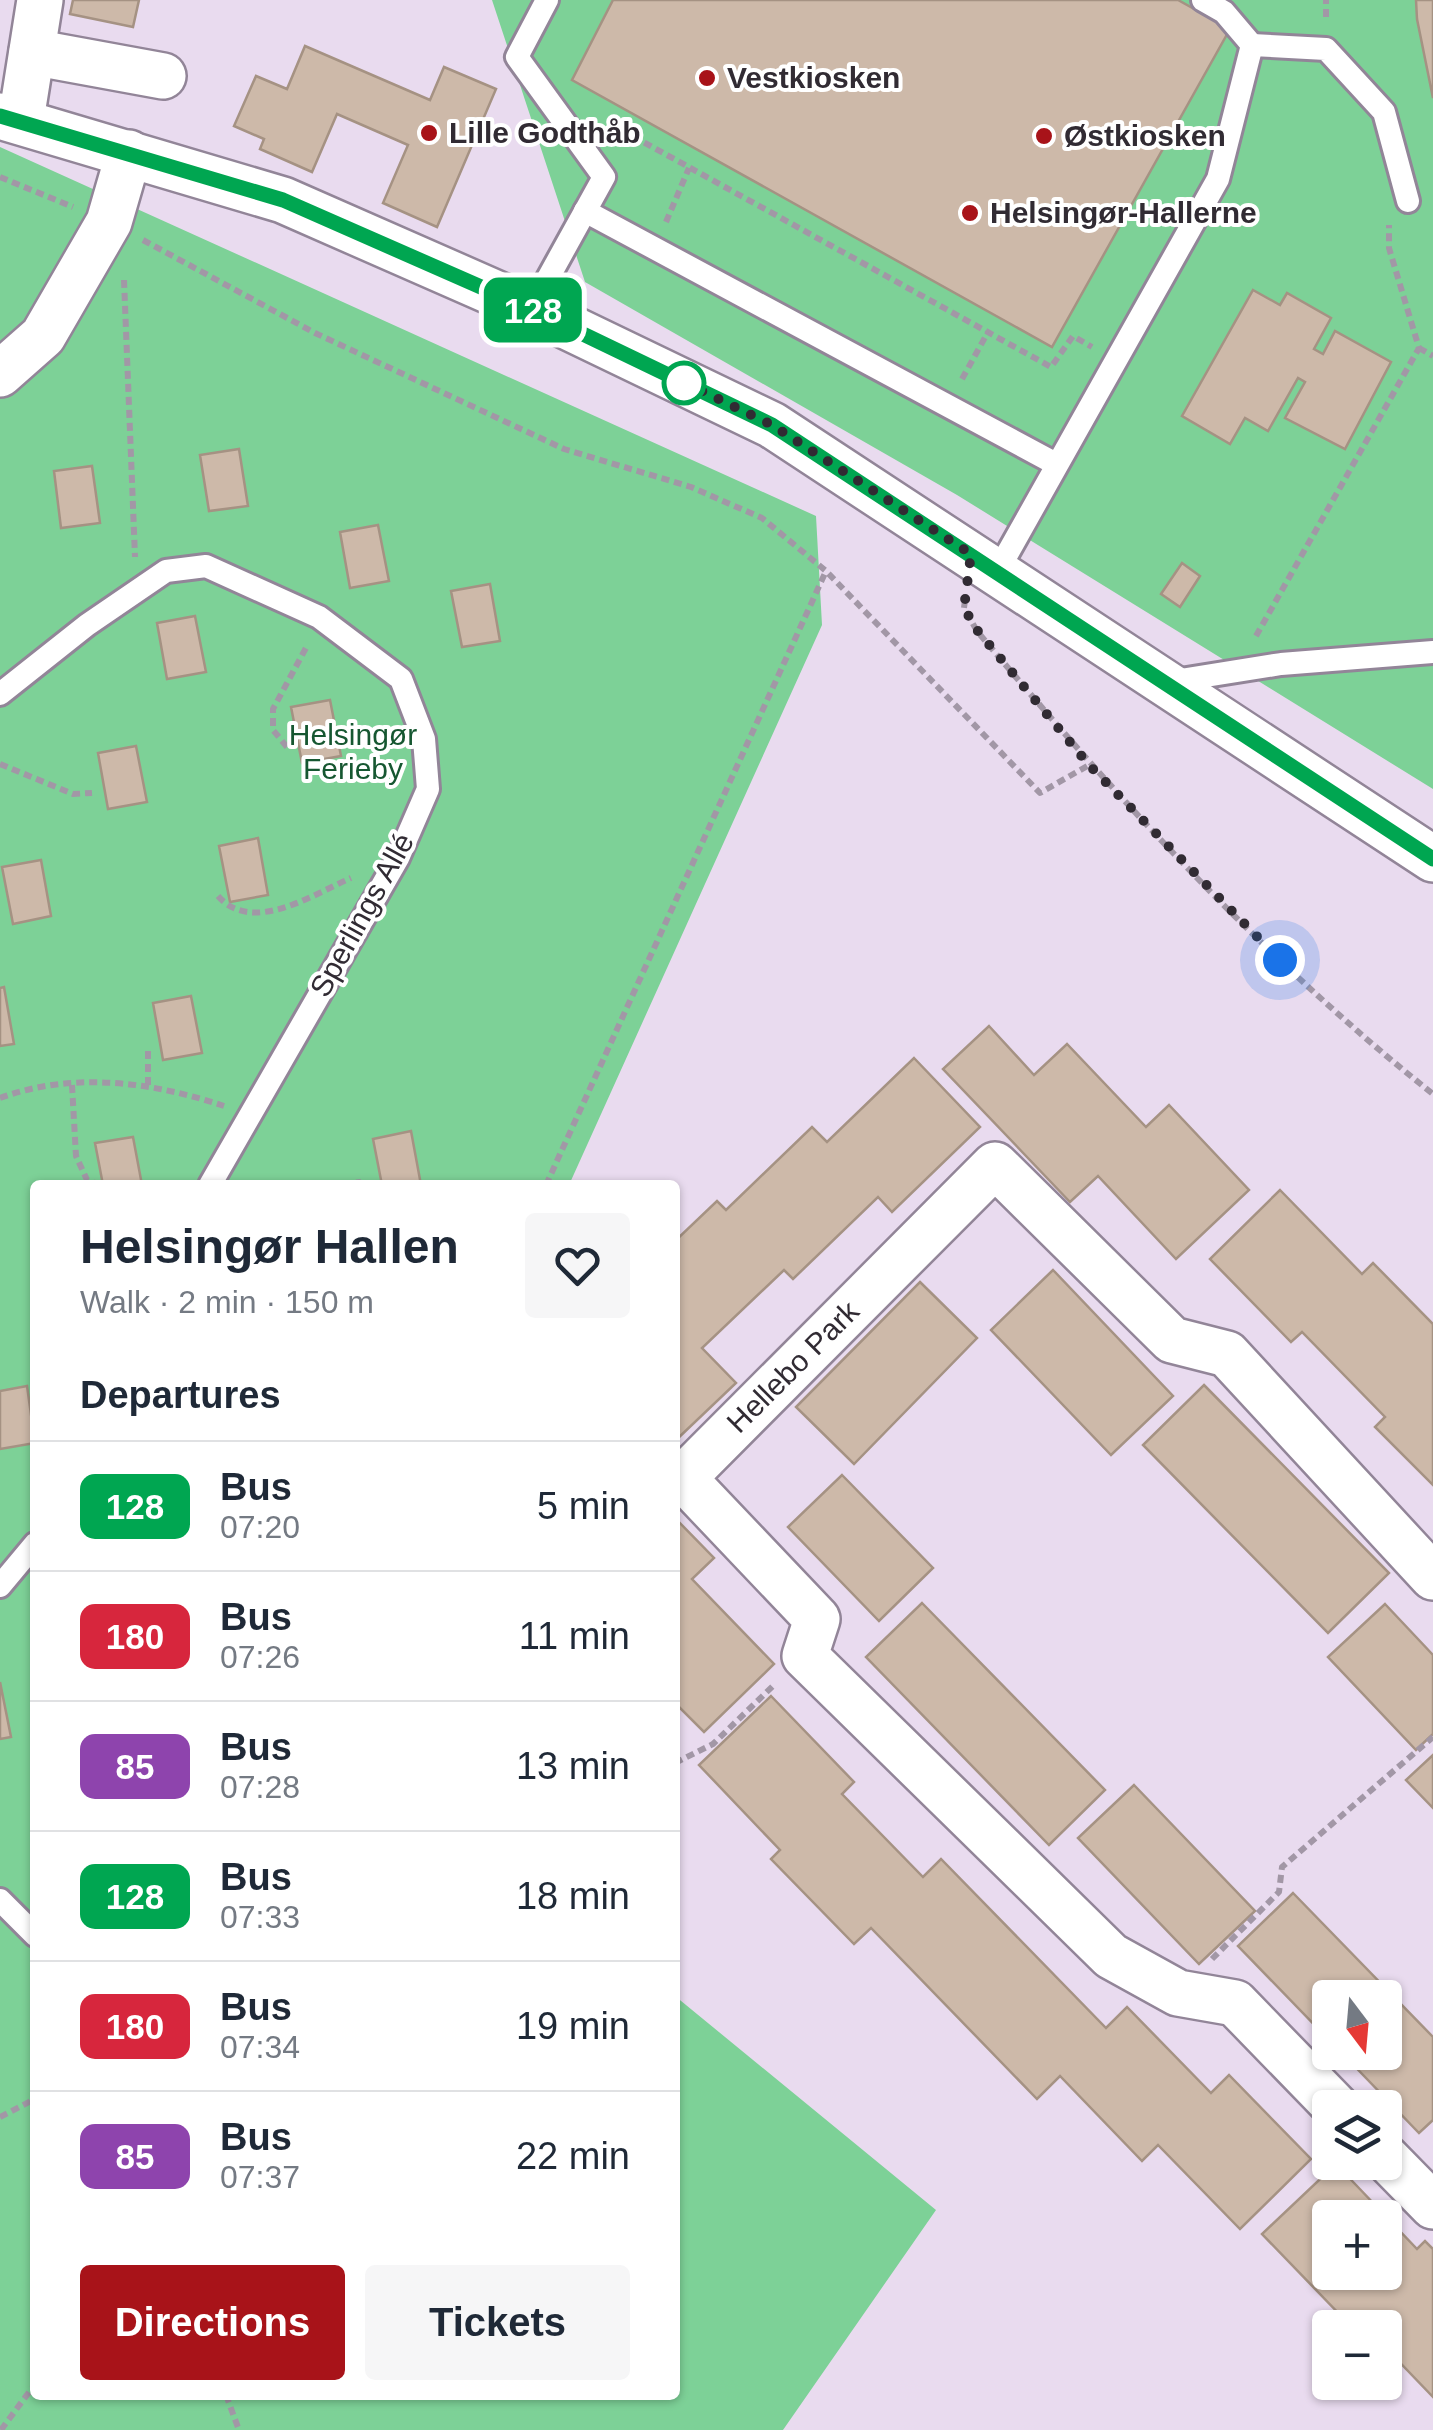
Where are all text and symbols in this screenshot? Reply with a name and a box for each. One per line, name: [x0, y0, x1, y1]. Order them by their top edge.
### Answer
place label: Vestkiosken: [727, 61, 900, 94]
marker: Vestkiosken: [696, 67, 718, 89]
place label: Lille Godthåb: [449, 116, 641, 149]
place label: Østkiosken: [1064, 119, 1226, 152]
marker: Lille Godthåb: [418, 122, 440, 144]
marker: Østkiosken: [1033, 125, 1055, 147]
place label: Helsingør-Hallerne: [990, 196, 1257, 229]
marker: Helsingør-Hallerne: [959, 202, 981, 224]
line badge: 128: [476, 278, 590, 342]
text: 128: [504, 291, 562, 330]
unlabelled marker: [663, 362, 705, 404]
park label: Helsingør Ferieby: [289, 718, 417, 785]
street label: Sperlings Allé: [303, 827, 420, 1002]
your location: [1255, 935, 1305, 985]
button: heart: [525, 1213, 630, 1318]
text: Helsingør Hallen: [80, 1220, 459, 1273]
text: Walk · 2 min · 150 m: [80, 1284, 374, 1320]
street label: Hellebo Park: [720, 1294, 866, 1439]
text: Departures: [80, 1374, 281, 1416]
text: Bus: [220, 1466, 292, 1508]
text: 5 min: [537, 1485, 630, 1527]
text: 128: [106, 1487, 164, 1526]
text: 07:20: [220, 1509, 300, 1545]
text: Bus: [220, 1596, 292, 1638]
text: 11 min: [519, 1615, 630, 1657]
text: 180: [106, 1617, 164, 1656]
text: 07:26: [220, 1639, 300, 1675]
text: Bus: [220, 1726, 292, 1768]
text: 13 min: [516, 1745, 630, 1787]
text: 85: [116, 1747, 154, 1786]
text: 07:28: [220, 1769, 300, 1805]
text: Bus: [220, 1856, 292, 1898]
text: 18 min: [516, 1875, 630, 1917]
text: 128: [106, 1877, 164, 1916]
text: 07:33: [220, 1899, 300, 1935]
north arrow: [1312, 1980, 1402, 2070]
map controls: [1312, 1980, 1402, 2400]
text: Bus: [220, 1986, 292, 2028]
text: 19 min: [516, 2005, 630, 2047]
text: 180: [106, 2007, 164, 2046]
text: 07:34: [220, 2029, 300, 2065]
button: layers: [1312, 2090, 1402, 2180]
text: Bus: [220, 2116, 292, 2158]
text: 22 min: [516, 2135, 630, 2177]
text: 85: [116, 2137, 154, 2176]
text: 07:37: [220, 2159, 300, 2195]
button: +: [1312, 2200, 1402, 2290]
button: Directions: [80, 2265, 345, 2380]
button: Tickets: [365, 2265, 630, 2380]
button: −: [1312, 2310, 1402, 2400]

